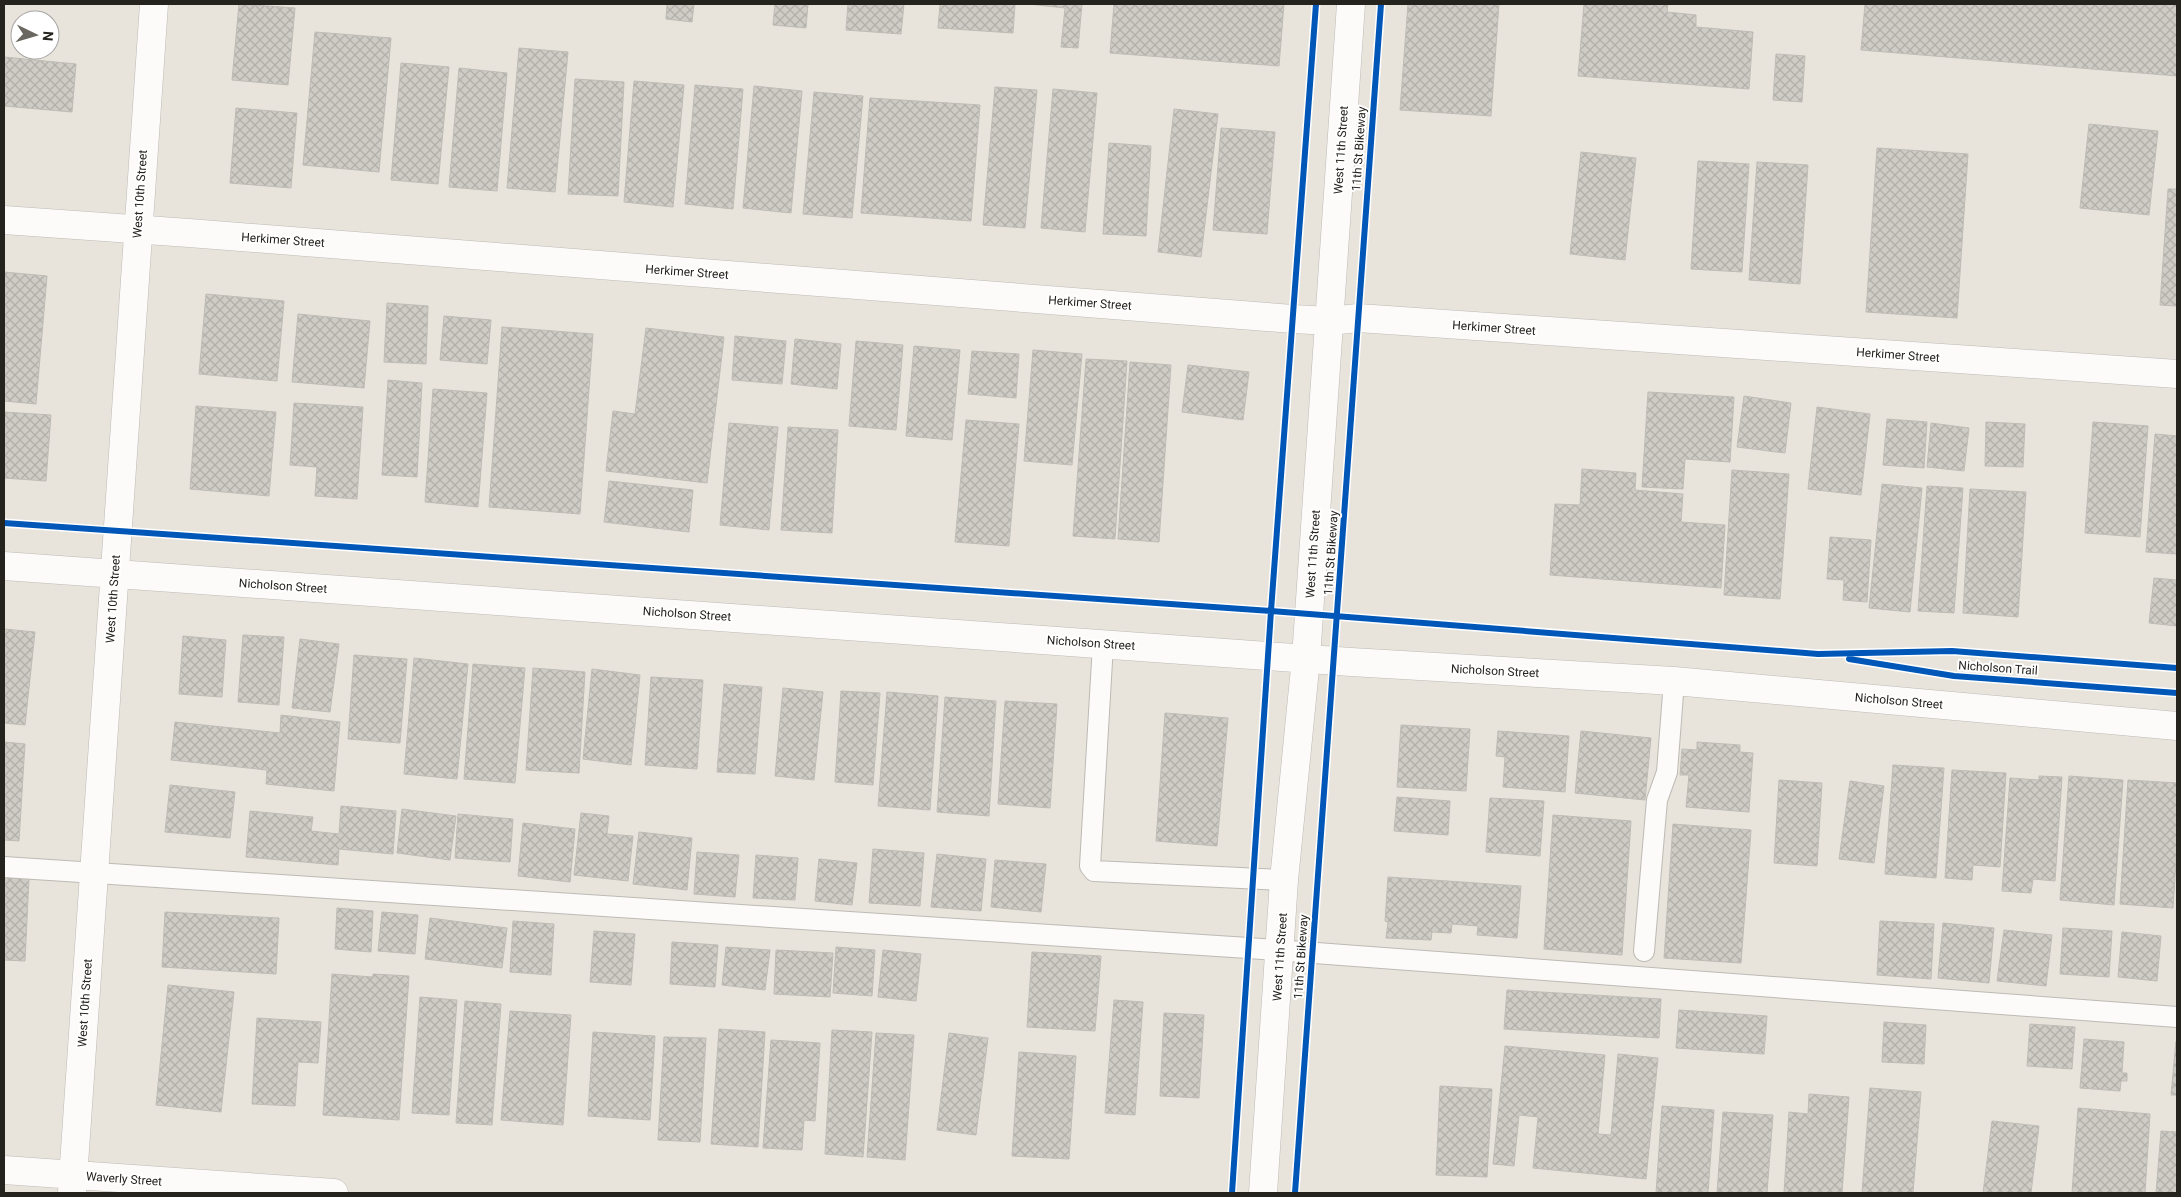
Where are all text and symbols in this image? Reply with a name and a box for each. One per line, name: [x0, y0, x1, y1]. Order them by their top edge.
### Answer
north arrow: [10, 10, 60, 60]
text: N: [40, 31, 56, 42]
street label: West 11th Street: [1331, 105, 1351, 195]
street label: 11th St Bikeway: [1349, 106, 1369, 192]
street label: West 10th Street: [130, 149, 150, 239]
street label: Herkimer Street: [241, 230, 325, 250]
street label: Herkimer Street: [645, 262, 729, 282]
street label: Herkimer Street: [1048, 293, 1132, 313]
street label: Herkimer Street: [1452, 318, 1536, 338]
street label: Herkimer Street: [1856, 345, 1940, 365]
street label: West 11th Street: [1303, 509, 1323, 599]
street label: 11th St Bikeway: [1321, 510, 1341, 596]
street label: West 10th Street: [103, 554, 123, 644]
street label: Nicholson Street: [238, 576, 328, 596]
street label: Nicholson Street: [642, 604, 732, 624]
street label: Nicholson Street: [1046, 633, 1136, 653]
street label: Nicholson Trail: [1958, 658, 2038, 678]
street label: Nicholson Street: [1450, 662, 1540, 680]
street label: Nicholson Street: [1854, 690, 1944, 712]
street label: West 11th Street: [1270, 912, 1290, 1002]
street label: 11th St Bikeway: [1291, 914, 1311, 1000]
street label: West 10th Street: [75, 958, 95, 1048]
street label: Waverly Street: [85, 1169, 163, 1189]

